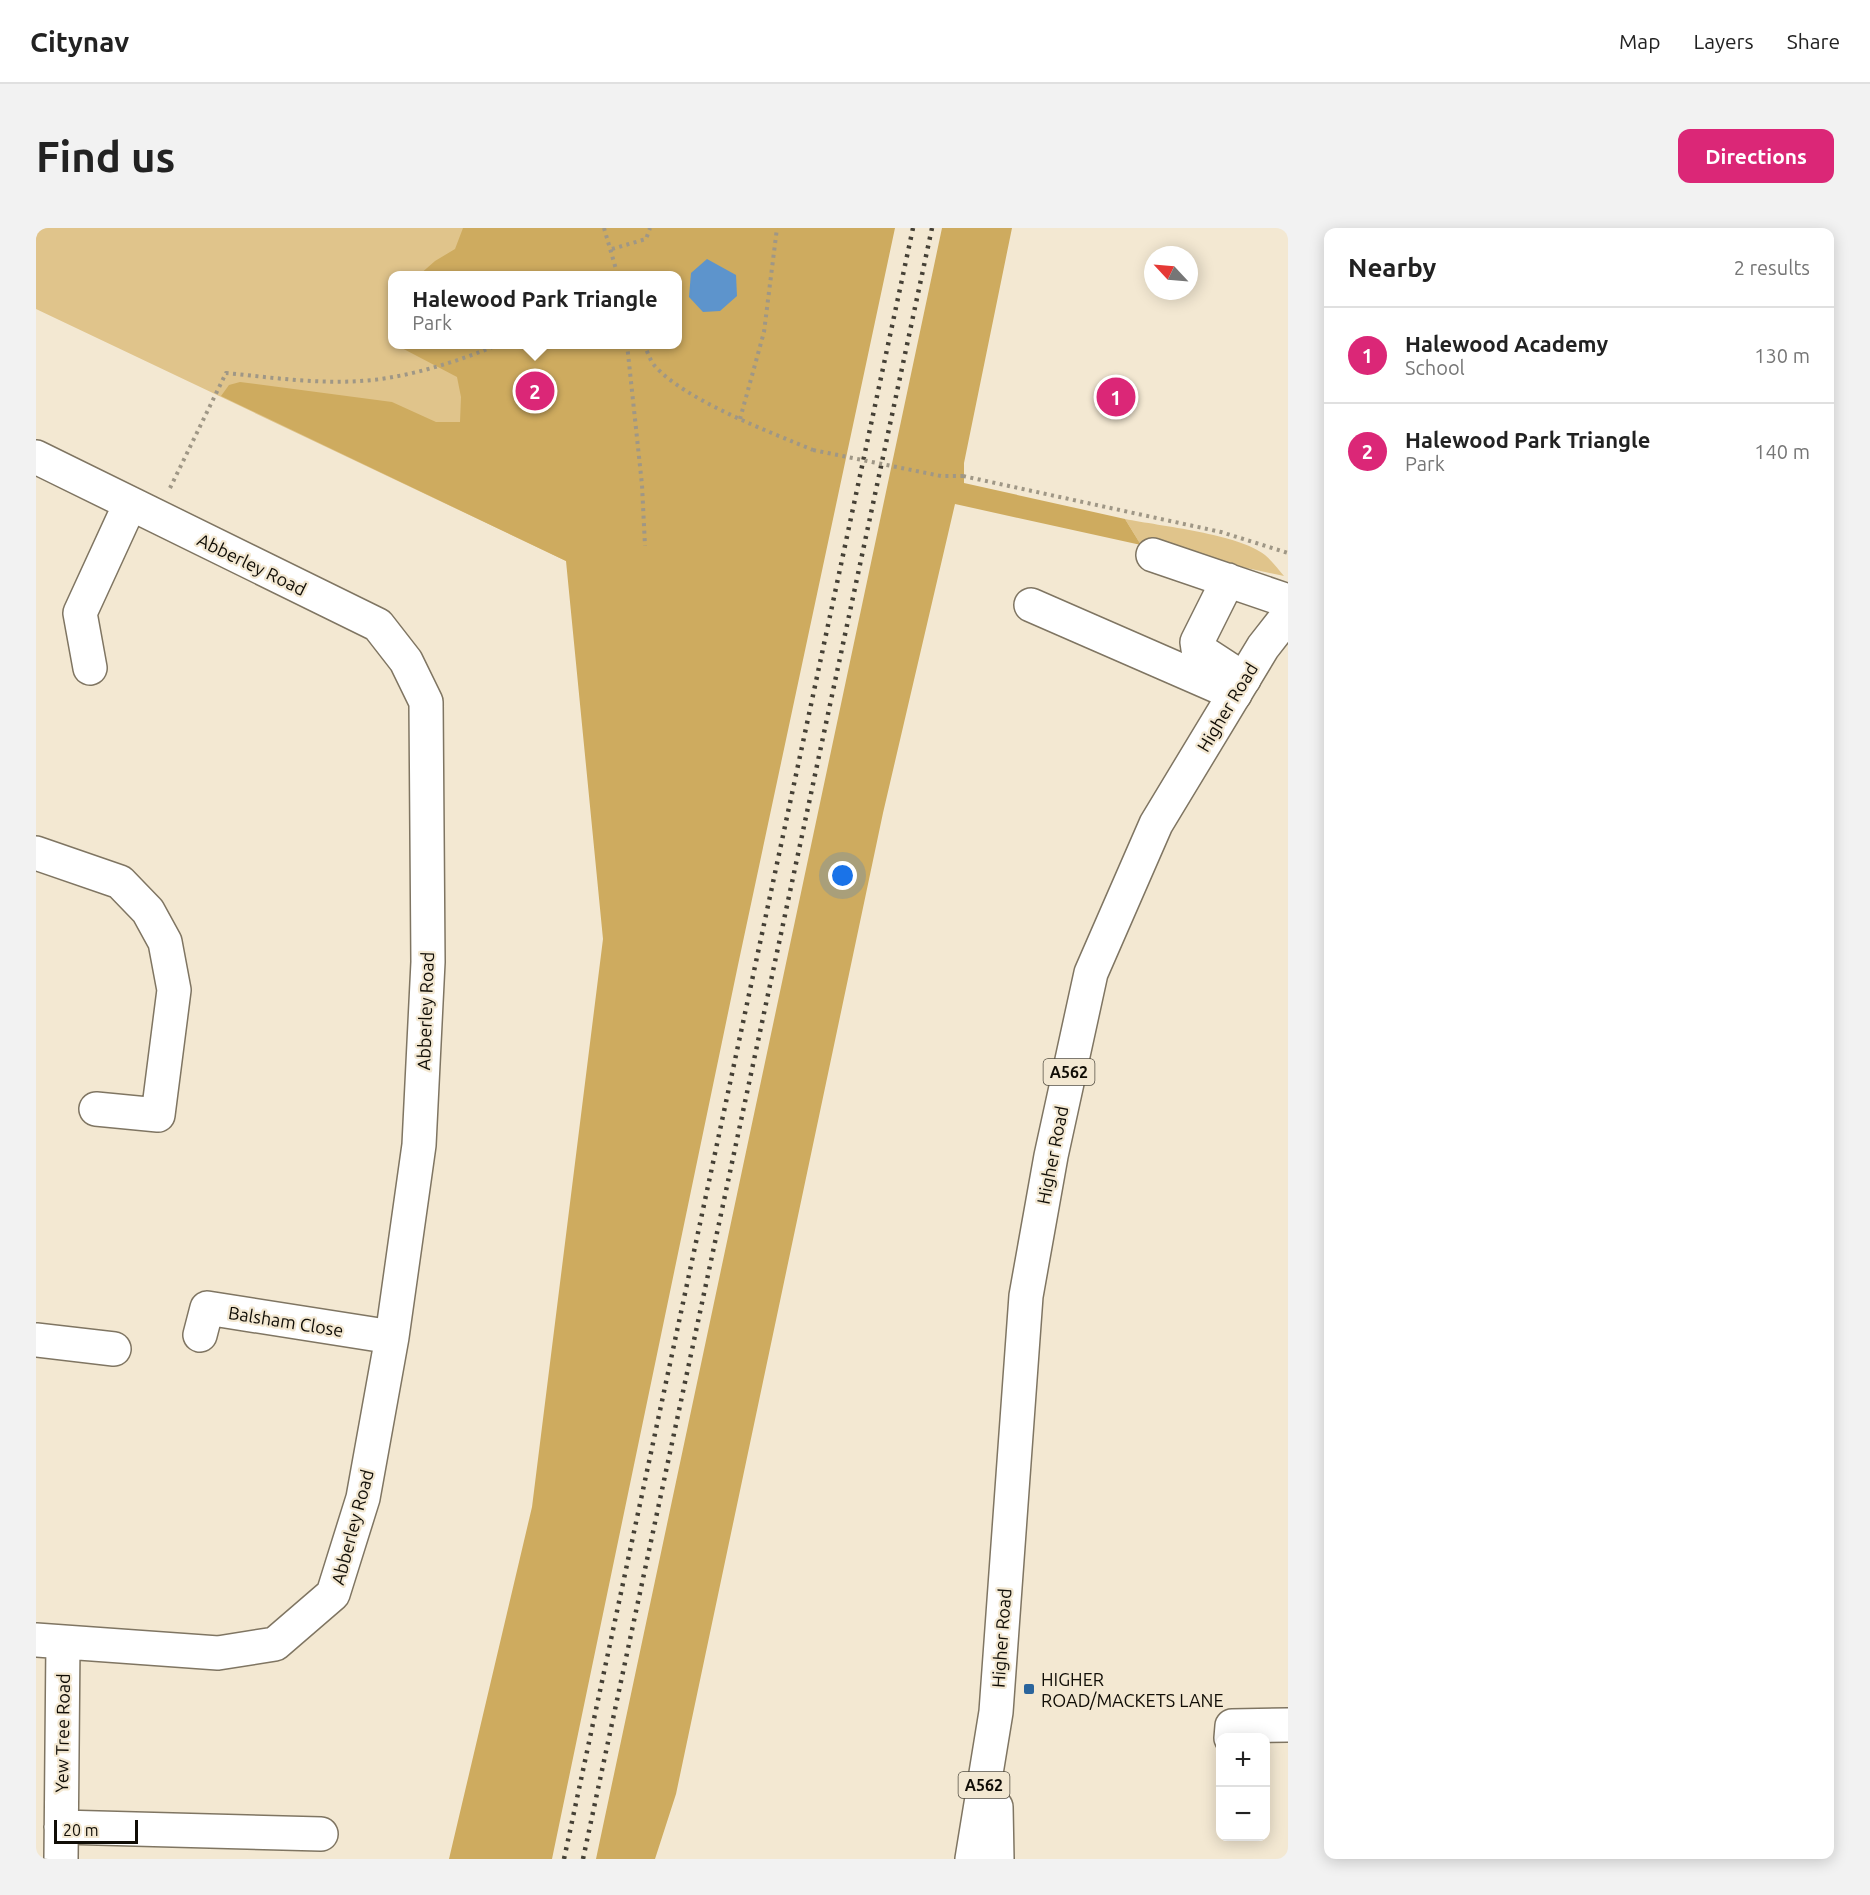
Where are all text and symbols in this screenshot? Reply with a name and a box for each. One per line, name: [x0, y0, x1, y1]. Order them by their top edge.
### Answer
text: Citynav: [30, 26, 129, 57]
text: Map: [1619, 29, 1660, 53]
text: Layers: [1693, 29, 1754, 53]
text: Share: [1787, 29, 1840, 53]
button: Directions: [1678, 129, 1834, 183]
text: Find us: [36, 133, 175, 180]
north arrow: [1144, 246, 1198, 300]
text: Nearby: [1348, 253, 1436, 282]
text: 2 results: [1734, 256, 1810, 279]
popup: [388, 271, 682, 349]
text: Halewood Park Triangle: [412, 286, 658, 311]
text: Park: [412, 311, 452, 334]
text: Halewood Academy: [1405, 331, 1608, 356]
text: 1: [1362, 344, 1373, 367]
text: 130 m: [1754, 344, 1810, 367]
text: School: [1405, 356, 1465, 379]
pin: 2: [516, 368, 554, 414]
pin: 1: [1096, 374, 1136, 420]
text: Halewood Park Triangle: [1405, 427, 1650, 452]
text: 2: [1362, 440, 1373, 463]
text: 140 m: [1754, 440, 1810, 463]
text: Park: [1405, 452, 1445, 475]
street label: Abberley Road: [194, 529, 310, 599]
street label: Higher Road: [1193, 659, 1261, 755]
your location: [828, 861, 857, 890]
street label: Abberley Road: [413, 951, 437, 1071]
road number: A562: [1044, 1059, 1094, 1085]
street label: Higher Road: [1033, 1104, 1071, 1206]
street label: Balsham Close: [227, 1302, 345, 1340]
street label: Abberley Road: [327, 1467, 377, 1587]
street label: Higher Road: [988, 1587, 1014, 1689]
place label: HIGHER ROAD/MACKETS LANE: [1041, 1669, 1224, 1710]
street label: Yew Tree Road: [51, 1673, 73, 1793]
marker: HIGHER ROAD/MACKETS LANE: [1022, 1682, 1036, 1696]
map controls: [1216, 1733, 1270, 1841]
button: +: [1216, 1733, 1270, 1787]
road number: A562: [958, 1772, 1010, 1798]
button: −: [1216, 1787, 1270, 1841]
scale bar: [54, 1817, 138, 1844]
text: 20 m: [63, 1821, 99, 1839]

